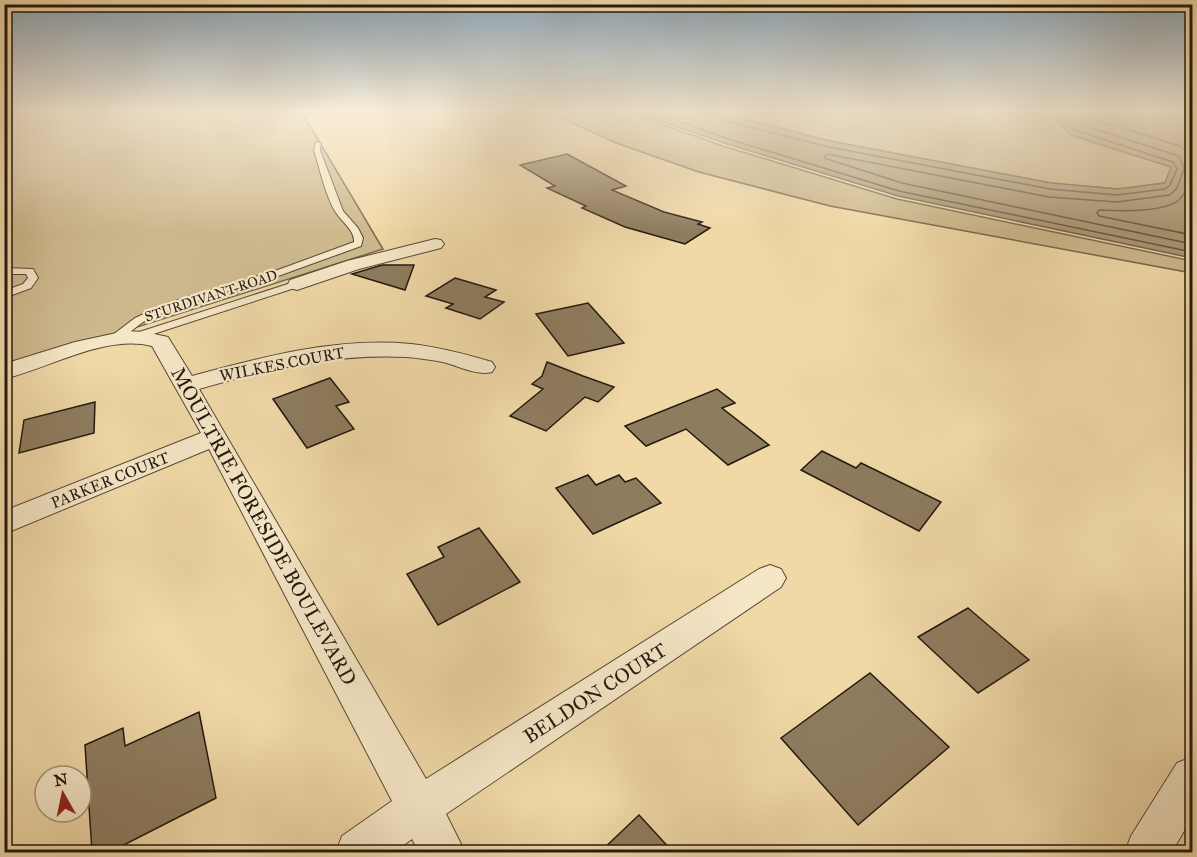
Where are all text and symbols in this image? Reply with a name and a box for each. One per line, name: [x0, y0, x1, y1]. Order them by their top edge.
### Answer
street label: STURDIVANT ROAD: [142, 266, 280, 326]
street label: WILKES COURT: [218, 343, 346, 385]
street label: MOULTRIE FORESIDE BOULEVARD: [166, 363, 362, 689]
street label: PARKER COURT: [48, 448, 172, 512]
street label: BELDON COURT: [519, 638, 671, 748]
north arrow: [33, 764, 93, 824]
text: N: [53, 769, 69, 790]

